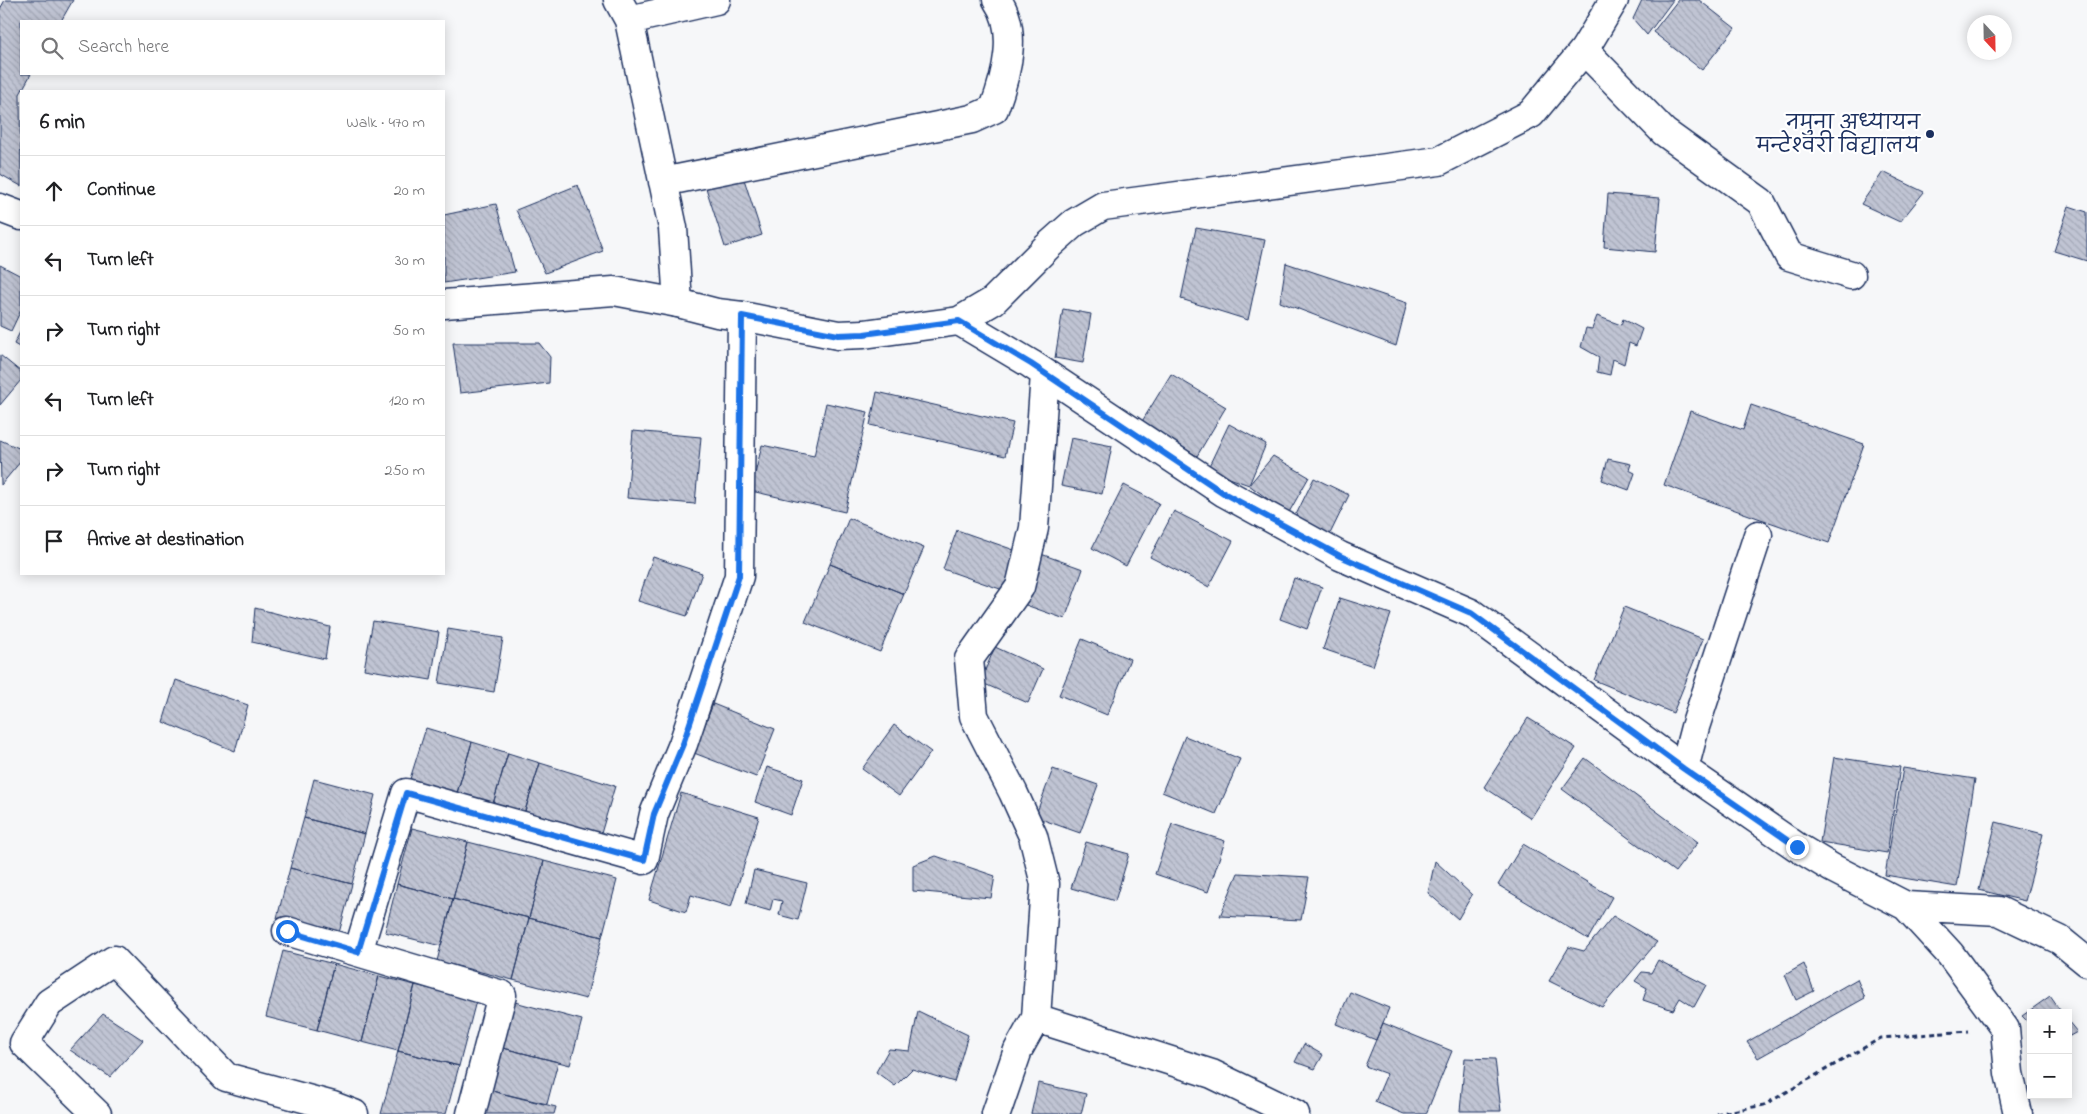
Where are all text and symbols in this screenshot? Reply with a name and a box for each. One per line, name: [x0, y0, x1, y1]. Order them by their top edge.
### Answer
north arrow: [1967, 15, 2012, 60]
search box: [20, 20, 445, 75]
icon: search: [38, 34, 66, 62]
text: Search here: [78, 34, 169, 61]
text: 6 min: [40, 108, 85, 138]
place label: नमुना अध्यायन मन्टेश्वरी विद्यालय: [1755, 110, 1921, 162]
text: Walk · 470 m: [346, 111, 425, 135]
marker: नमुना अध्यायन मन्टेश्वरी विद्यालय: [1924, 128, 1936, 140]
icon: ahead: [40, 177, 68, 205]
text: Continue: [87, 177, 155, 204]
text: 20 m: [394, 179, 425, 203]
icon: left: [40, 247, 68, 275]
text: Turn left: [87, 247, 154, 274]
text: 30 m: [395, 249, 425, 273]
icon: right: [40, 317, 68, 345]
text: Turn right: [87, 317, 160, 344]
text: 50 m: [393, 319, 425, 343]
icon: left: [40, 387, 68, 415]
text: Turn left: [87, 387, 154, 414]
text: 120 m: [389, 389, 425, 413]
icon: right: [40, 457, 68, 485]
text: Turn right: [87, 457, 160, 484]
text: 250 m: [385, 459, 425, 483]
icon: arrive: [40, 527, 68, 555]
text: Arrive at destination: [87, 527, 244, 554]
route end: [1786, 836, 1809, 859]
route start: [276, 920, 299, 943]
map controls: [2027, 1009, 2072, 1099]
button: +: [2027, 1009, 2072, 1054]
button: −: [2027, 1054, 2072, 1099]

